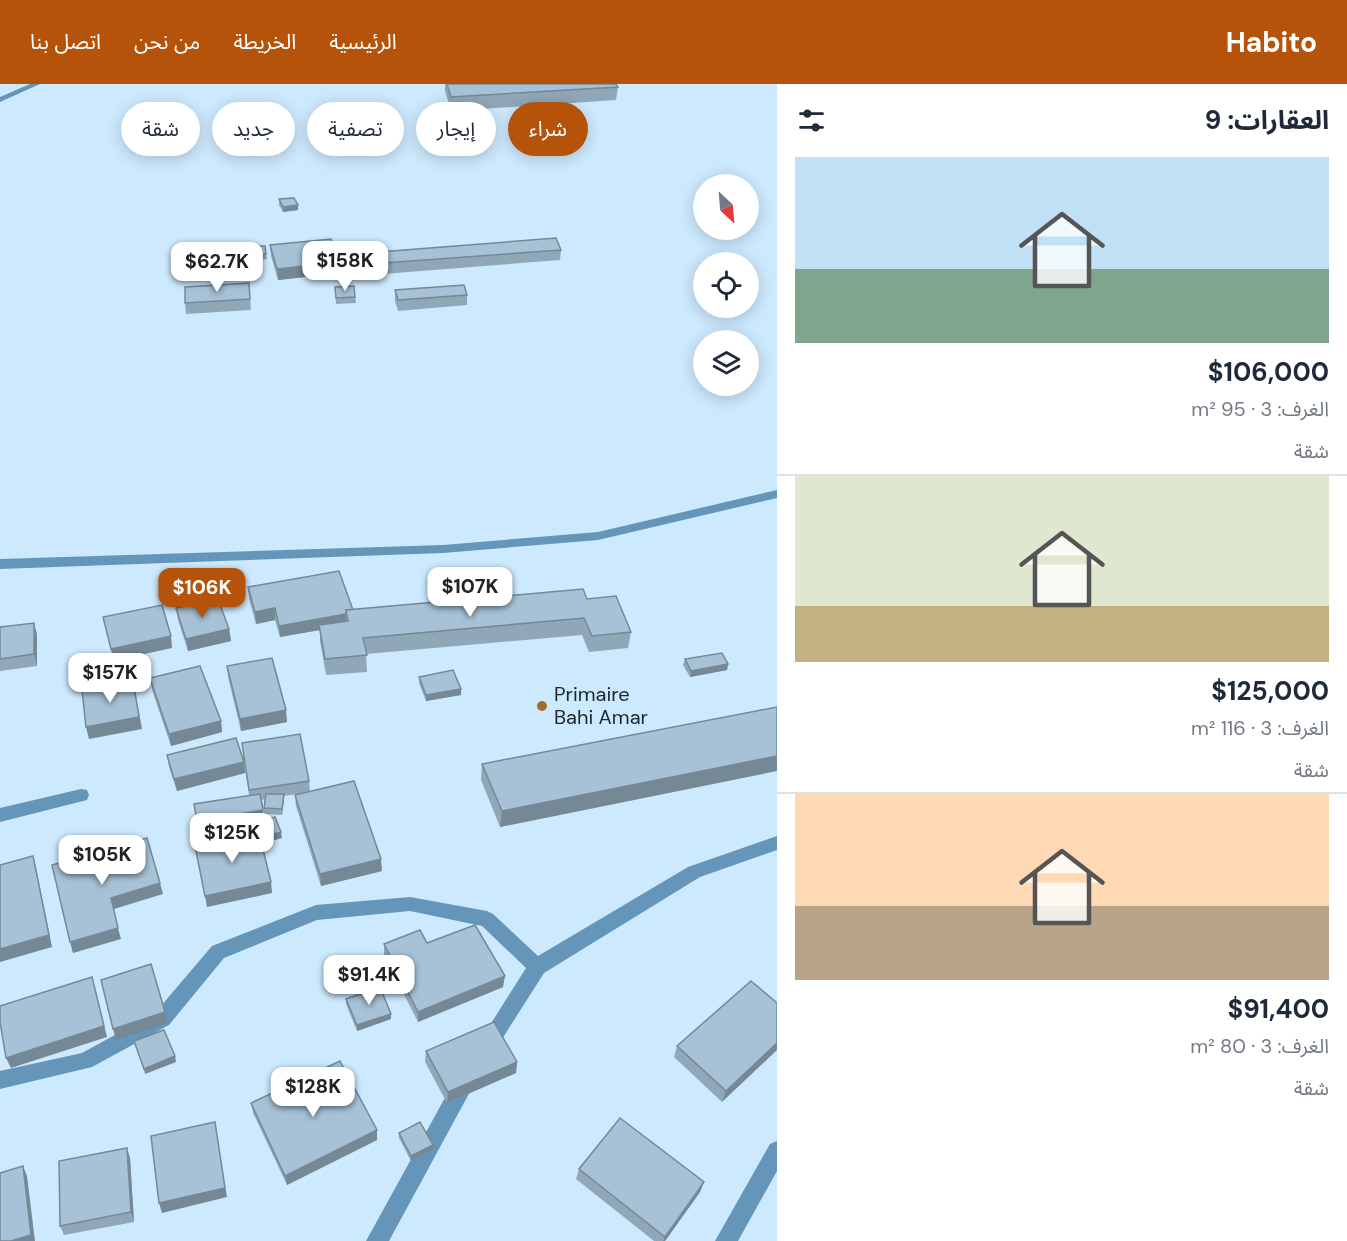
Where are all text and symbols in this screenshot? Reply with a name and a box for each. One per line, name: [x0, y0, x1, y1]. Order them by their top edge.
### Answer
text: Habito: [1226, 24, 1317, 61]
text: اتصل بنا: [30, 28, 101, 56]
text: من نحن: [134, 28, 200, 56]
text: الخريطة: [233, 28, 296, 56]
text: الرئيسية: [329, 28, 397, 56]
chip: شقة: [121, 102, 200, 156]
chip: جديد: [212, 102, 295, 156]
chip: تصفية: [307, 102, 404, 156]
chip: إيجار: [416, 102, 496, 156]
chip: شراء: [508, 102, 588, 156]
text: العقارات: 9: [1205, 103, 1329, 137]
icon: filters: [795, 104, 828, 137]
north arrow: [693, 174, 759, 240]
map controls: [693, 174, 759, 396]
icon: home: [1008, 196, 1116, 304]
pin: $158K: [303, 241, 387, 292]
pin: $62.7K: [168, 242, 266, 293]
text: $158K: [316, 247, 374, 273]
text: $62.7K: [185, 248, 249, 274]
button: locate: [693, 252, 759, 318]
button: layers: [693, 330, 759, 396]
text: $106,000: [1208, 355, 1329, 389]
text: الغرف: 3 · 95 m²: [1191, 396, 1329, 422]
text: شقة: [1294, 438, 1329, 464]
icon: home: [1008, 515, 1116, 623]
pin: $107K: [428, 567, 512, 618]
pin: $106K: [160, 568, 244, 619]
text: $107K: [441, 573, 499, 599]
text: $106K: [172, 574, 232, 600]
pin: $157K: [68, 653, 152, 704]
text: $157K: [82, 659, 138, 685]
text: $125,000: [1211, 674, 1329, 708]
place label: Primaire Bahi Amar: [554, 681, 648, 730]
marker: Primaire Bahi Amar: [535, 699, 549, 713]
text: الغرف: 3 · 116 m²: [1191, 715, 1329, 741]
text: شقة: [1294, 757, 1329, 783]
pin: $125K: [190, 813, 274, 864]
text: $125K: [204, 819, 260, 845]
icon: home: [1008, 833, 1116, 941]
pin: $105K: [60, 835, 144, 886]
text: $105K: [73, 841, 131, 867]
pin: $91.4K: [320, 955, 418, 1006]
text: $91.4K: [337, 961, 401, 987]
text: $91,400: [1228, 992, 1329, 1026]
text: الغرف: 3 · 80 m²: [1190, 1033, 1329, 1059]
pin: $128K: [271, 1067, 355, 1118]
text: $128K: [285, 1073, 341, 1099]
text: شقة: [1294, 1075, 1329, 1101]

